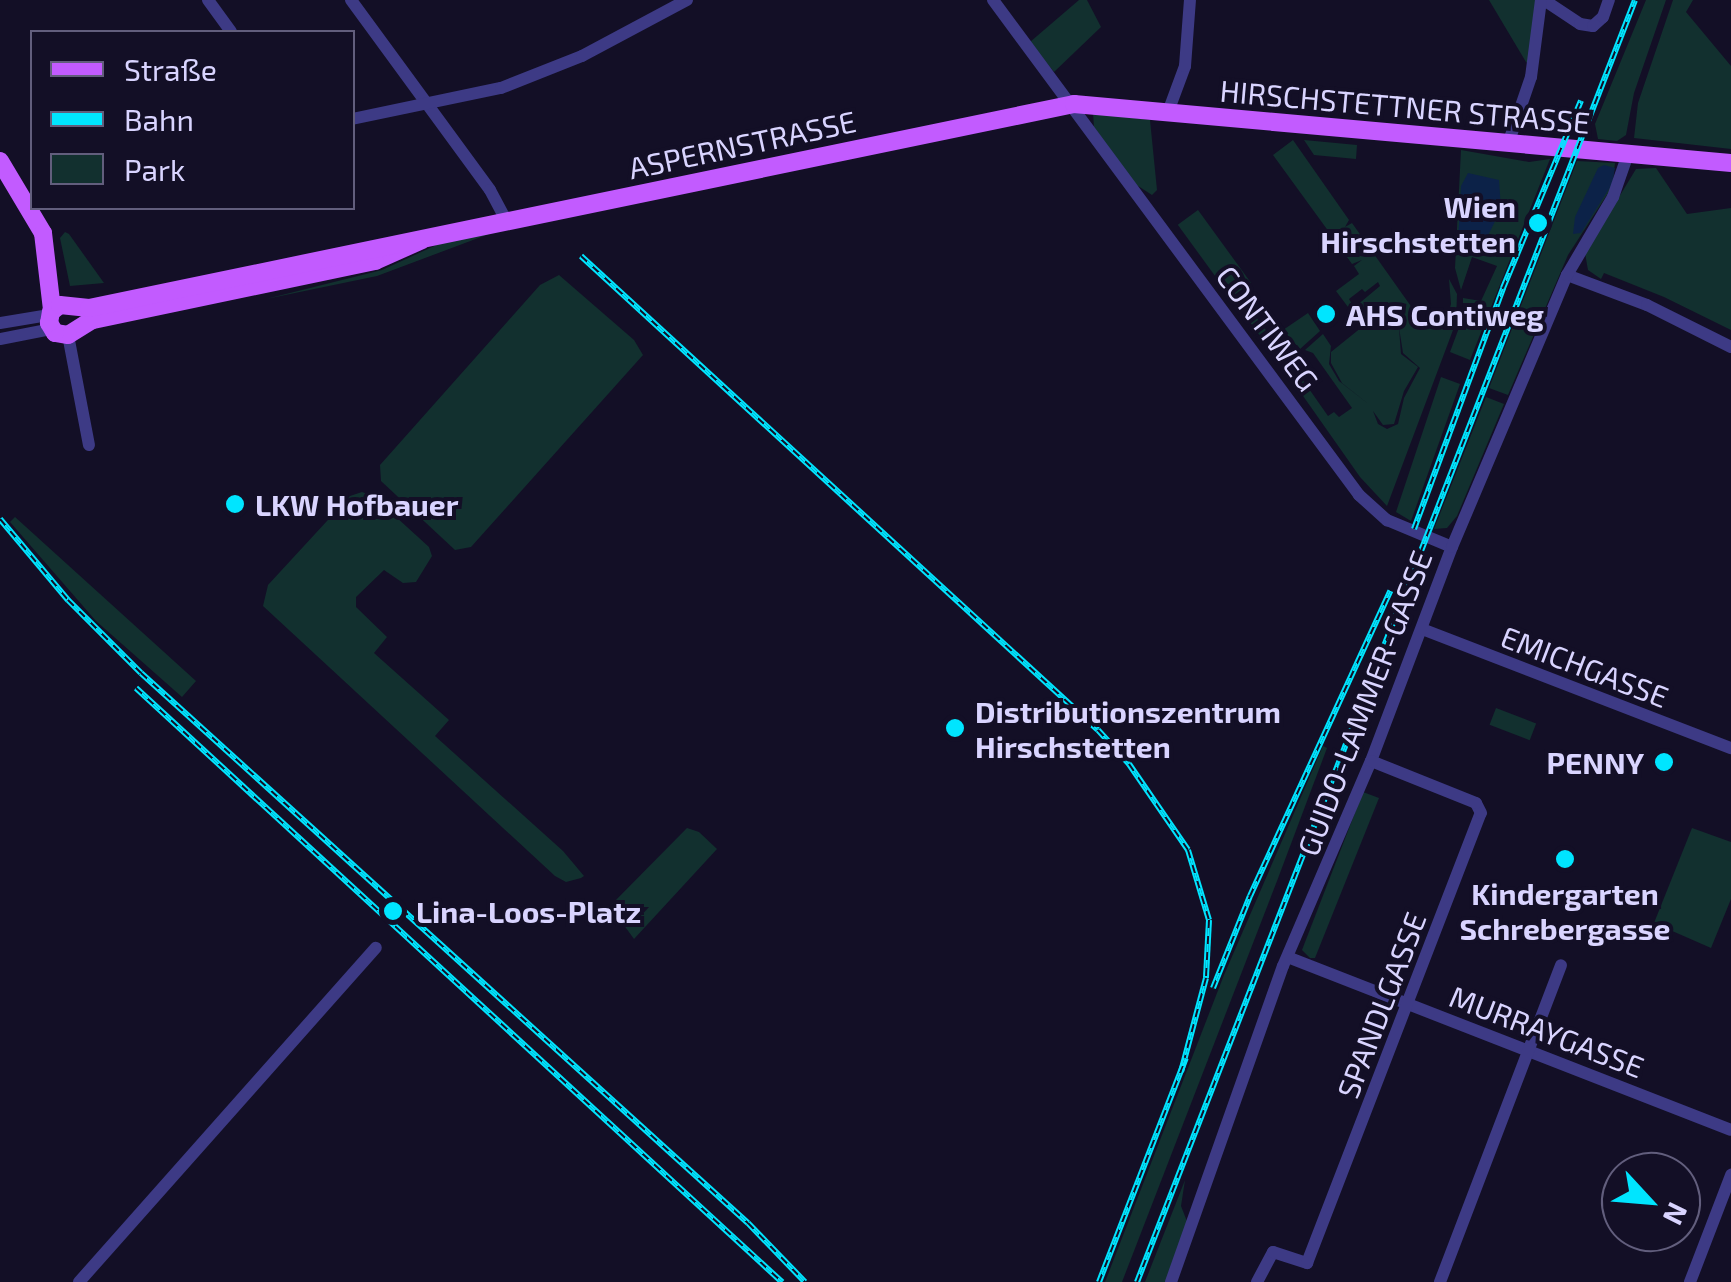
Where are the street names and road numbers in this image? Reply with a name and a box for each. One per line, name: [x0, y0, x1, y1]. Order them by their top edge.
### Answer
street label: HIRSCHSTETTNER STRASSE: [1218, 72, 1592, 140]
street label: ASPERNSTRASSE: [625, 102, 859, 186]
street label: CONTIWEG: [1209, 258, 1327, 398]
street label: GUIDO-LAMMER-GASSE: [1289, 546, 1439, 860]
street label: EMICHGASSE: [1496, 618, 1674, 714]
street label: SPANDLGASSE: [1329, 907, 1433, 1103]
street label: MURRAYGASSE: [1445, 977, 1649, 1085]

